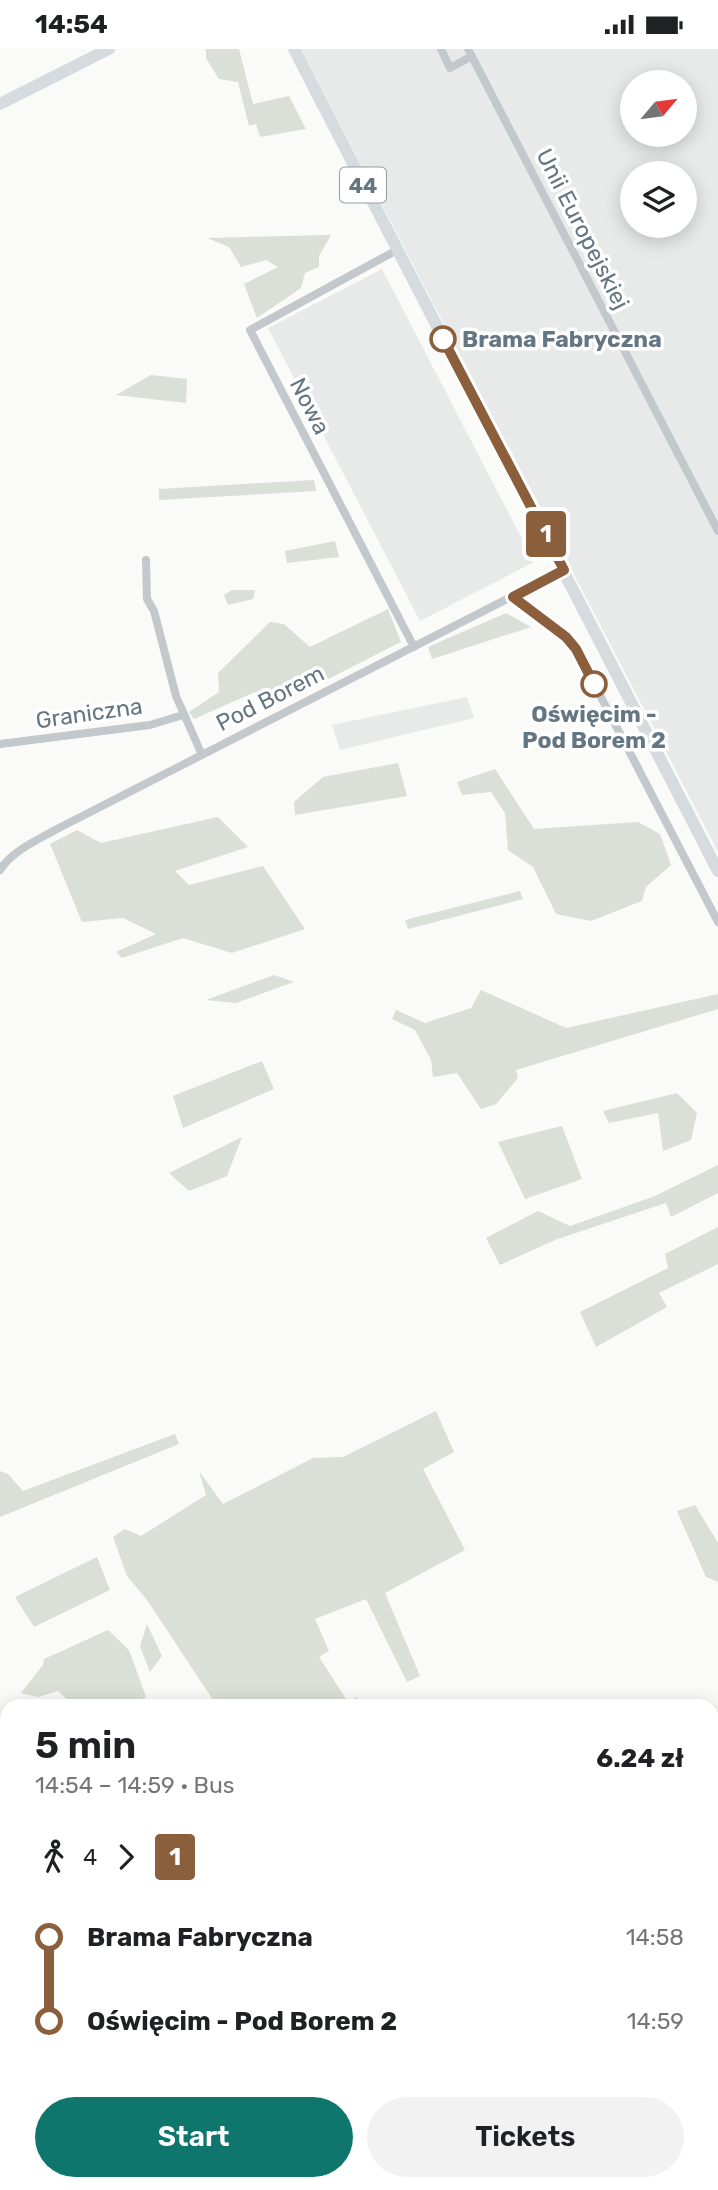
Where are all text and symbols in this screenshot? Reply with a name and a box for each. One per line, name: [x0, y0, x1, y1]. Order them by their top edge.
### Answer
text: 14:54: [35, 9, 108, 40]
north arrow: [620, 70, 696, 147]
map controls: [620, 70, 697, 238]
street label: Unii Europejskiej: [530, 144, 636, 314]
button: layers: [620, 161, 697, 238]
road number: 44: [340, 167, 386, 203]
place label: Brama Fabryczna: [462, 325, 662, 353]
marker: Brama Fabryczna: [430, 326, 456, 352]
street label: Nowa: [284, 373, 336, 439]
line badge: 1: [523, 511, 569, 557]
text: 1: [540, 520, 552, 548]
street label: Pod Borem: [211, 659, 329, 737]
marker: Oświęcim - Pod Borem 2: [581, 671, 607, 697]
street label: Graniczna: [34, 692, 144, 734]
place label: Oświęcim - Pod Borem 2: [522, 700, 666, 754]
text: 5 min: [35, 1722, 136, 1768]
text: 6.24 zł: [596, 1743, 684, 1774]
text: 14:54 – 14:59 · Bus: [35, 1771, 235, 1799]
icon: walk: [35, 1838, 73, 1876]
icon: forward: [107, 1838, 145, 1876]
text: 4: [83, 1843, 97, 1871]
text: 1: [169, 1843, 181, 1871]
text: Brama Fabryczna: [87, 1922, 313, 1953]
text: 14:58: [626, 1923, 684, 1951]
text: Oświęcim - Pod Borem 2: [87, 2006, 397, 2037]
text: 14:59: [627, 2007, 684, 2035]
button: Start: [35, 2097, 353, 2177]
button: Tickets: [367, 2097, 684, 2177]

